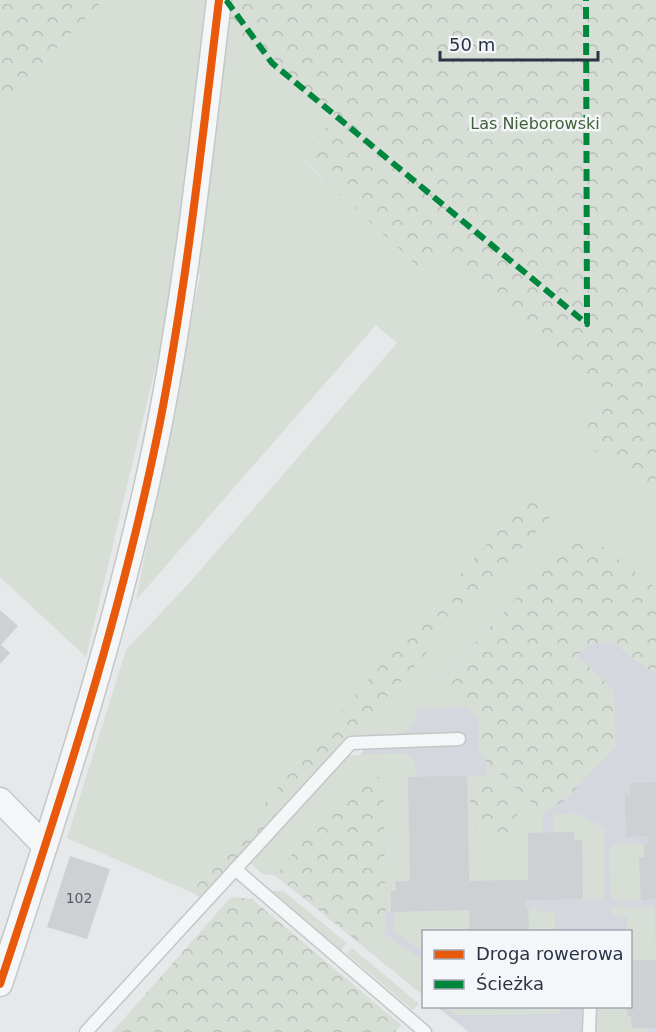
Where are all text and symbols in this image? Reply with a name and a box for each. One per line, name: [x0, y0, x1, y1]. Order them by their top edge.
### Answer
scale bar: [440, 24, 598, 62]
text: 50 m: [449, 34, 495, 55]
park label: Las Nieborowski: [470, 114, 600, 133]
house number: 102: [66, 890, 92, 906]
legend: [422, 930, 632, 1008]
text: Droga rowerowa: [476, 943, 624, 964]
text: Ścieżka: [476, 973, 544, 994]

